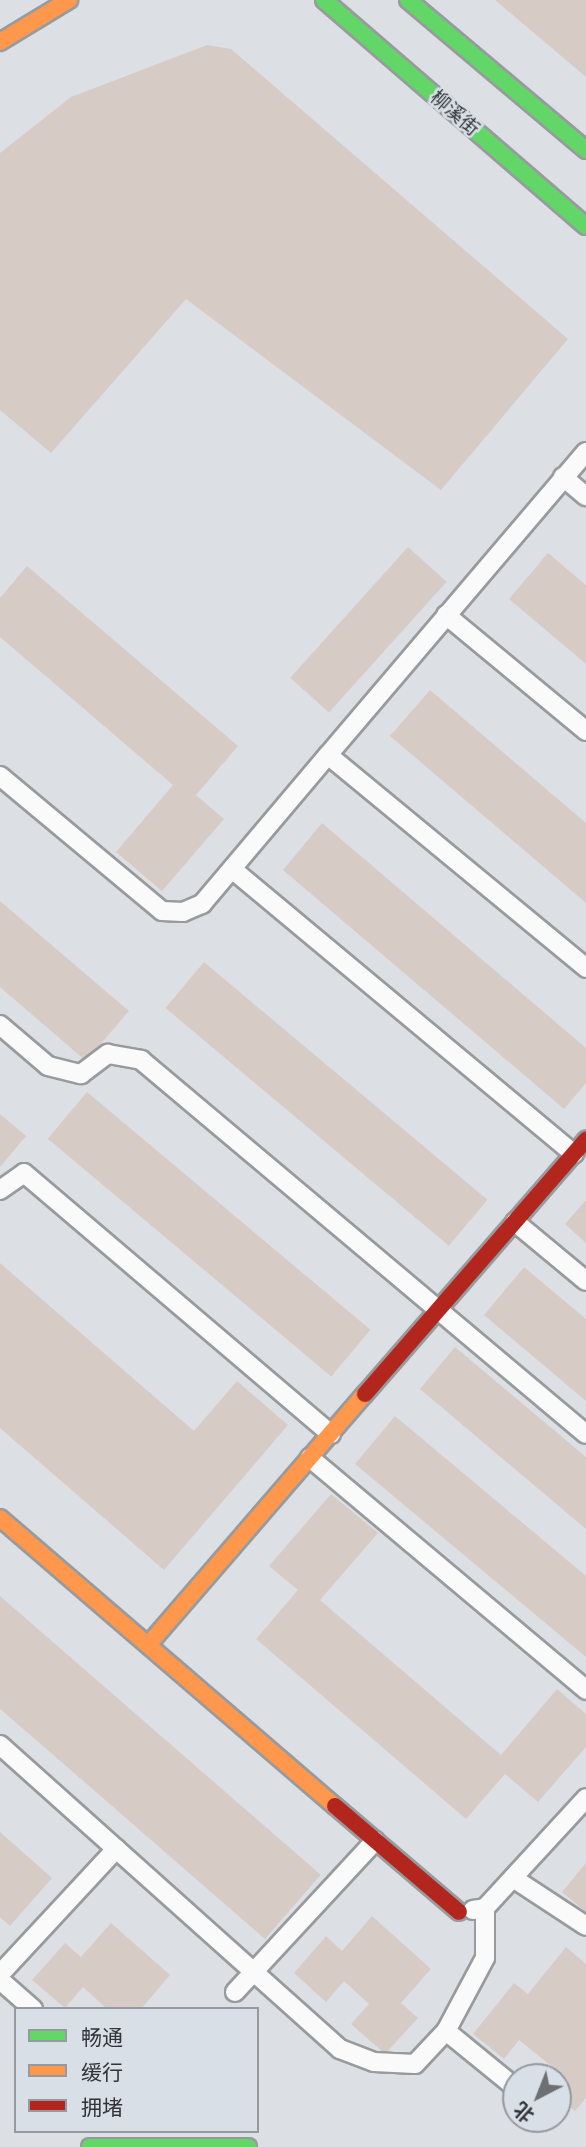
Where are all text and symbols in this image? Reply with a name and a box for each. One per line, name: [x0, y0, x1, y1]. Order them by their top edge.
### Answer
street label: 柳溪街: [426, 86, 484, 140]
legend: [14, 2007, 259, 2133]
text: 畅通: [81, 2025, 123, 2051]
text: 缓行: [81, 2060, 123, 2086]
north arrow: [502, 2063, 572, 2133]
text: 拥堵: [81, 2095, 123, 2121]
text: 北: [509, 2098, 539, 2127]

